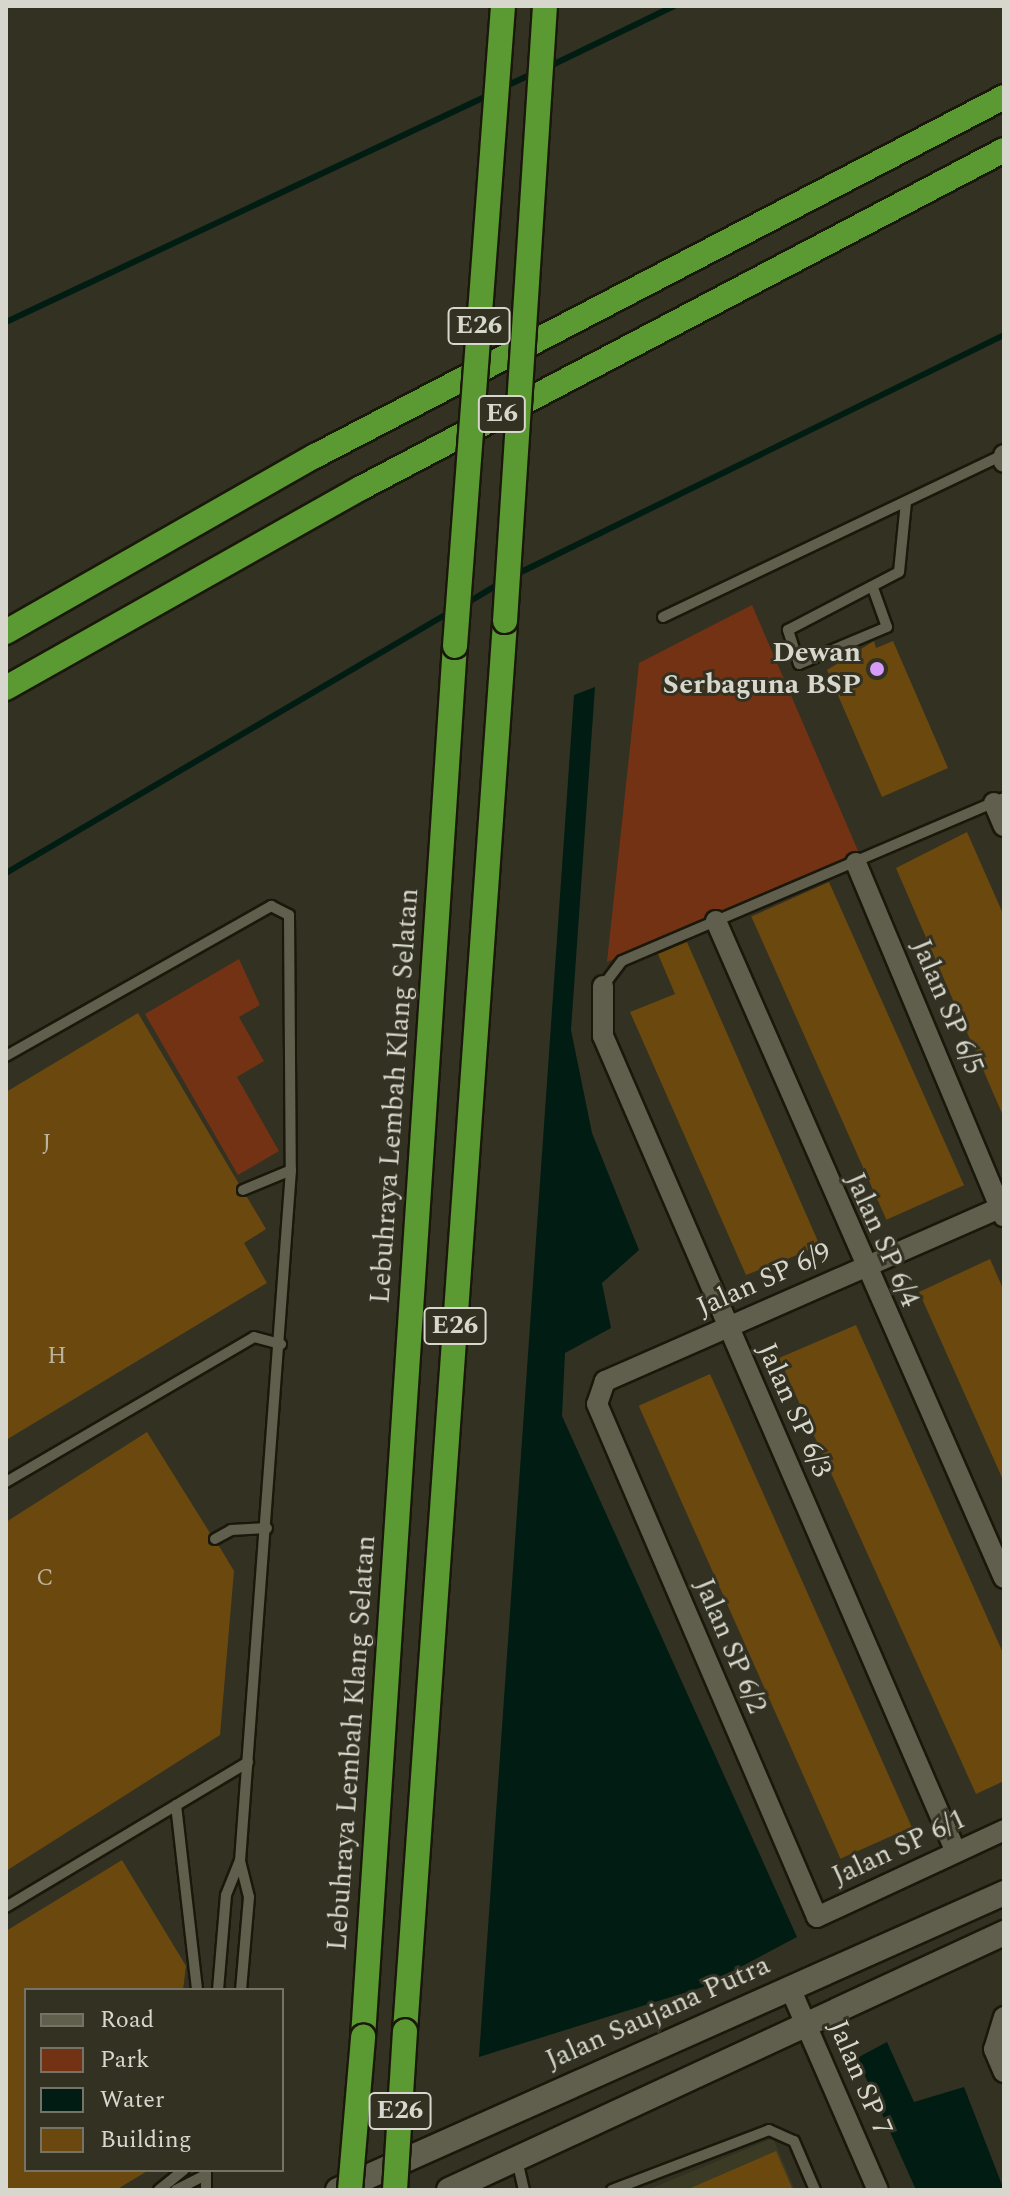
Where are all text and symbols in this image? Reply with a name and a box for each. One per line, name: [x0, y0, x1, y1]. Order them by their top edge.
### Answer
road number: E26: [447, 304, 511, 348]
road number: E6: [476, 392, 528, 436]
place label: Dewan Serbaguna BSP: [663, 636, 861, 702]
marker: Dewan Serbaguna BSP: [868, 660, 886, 678]
street label: Lebuhraya Lembah Klang Selatan: [364, 887, 426, 1305]
street label: Jalan SP 6/5: [903, 934, 991, 1080]
house number: J: [42, 1130, 52, 1158]
street label: Jalan SP 6/4: [837, 1168, 927, 1312]
street label: Jalan SP 6/9: [692, 1235, 836, 1325]
road number: E26: [423, 1304, 487, 1348]
street label: Jalan SP 6/3: [749, 1338, 839, 1482]
house number: H: [47, 1343, 67, 1371]
street label: Lebuhraya Lembah Klang Selatan: [321, 1534, 383, 1952]
house number: C: [36, 1565, 54, 1593]
street label: Jalan SP 6/2: [686, 1573, 774, 1719]
street label: Jalan SP 6/1: [827, 1802, 971, 1894]
street label: Jalan Saujana Putra: [541, 1948, 775, 2078]
legend: [24, 1988, 284, 2172]
text: Road: [100, 2002, 154, 2038]
street label: Jalan SP 7: [821, 2015, 899, 2141]
text: Park: [100, 2042, 150, 2078]
text: Water: [100, 2082, 164, 2118]
road number: E26: [368, 2089, 432, 2133]
text: Building: [100, 2122, 192, 2158]

